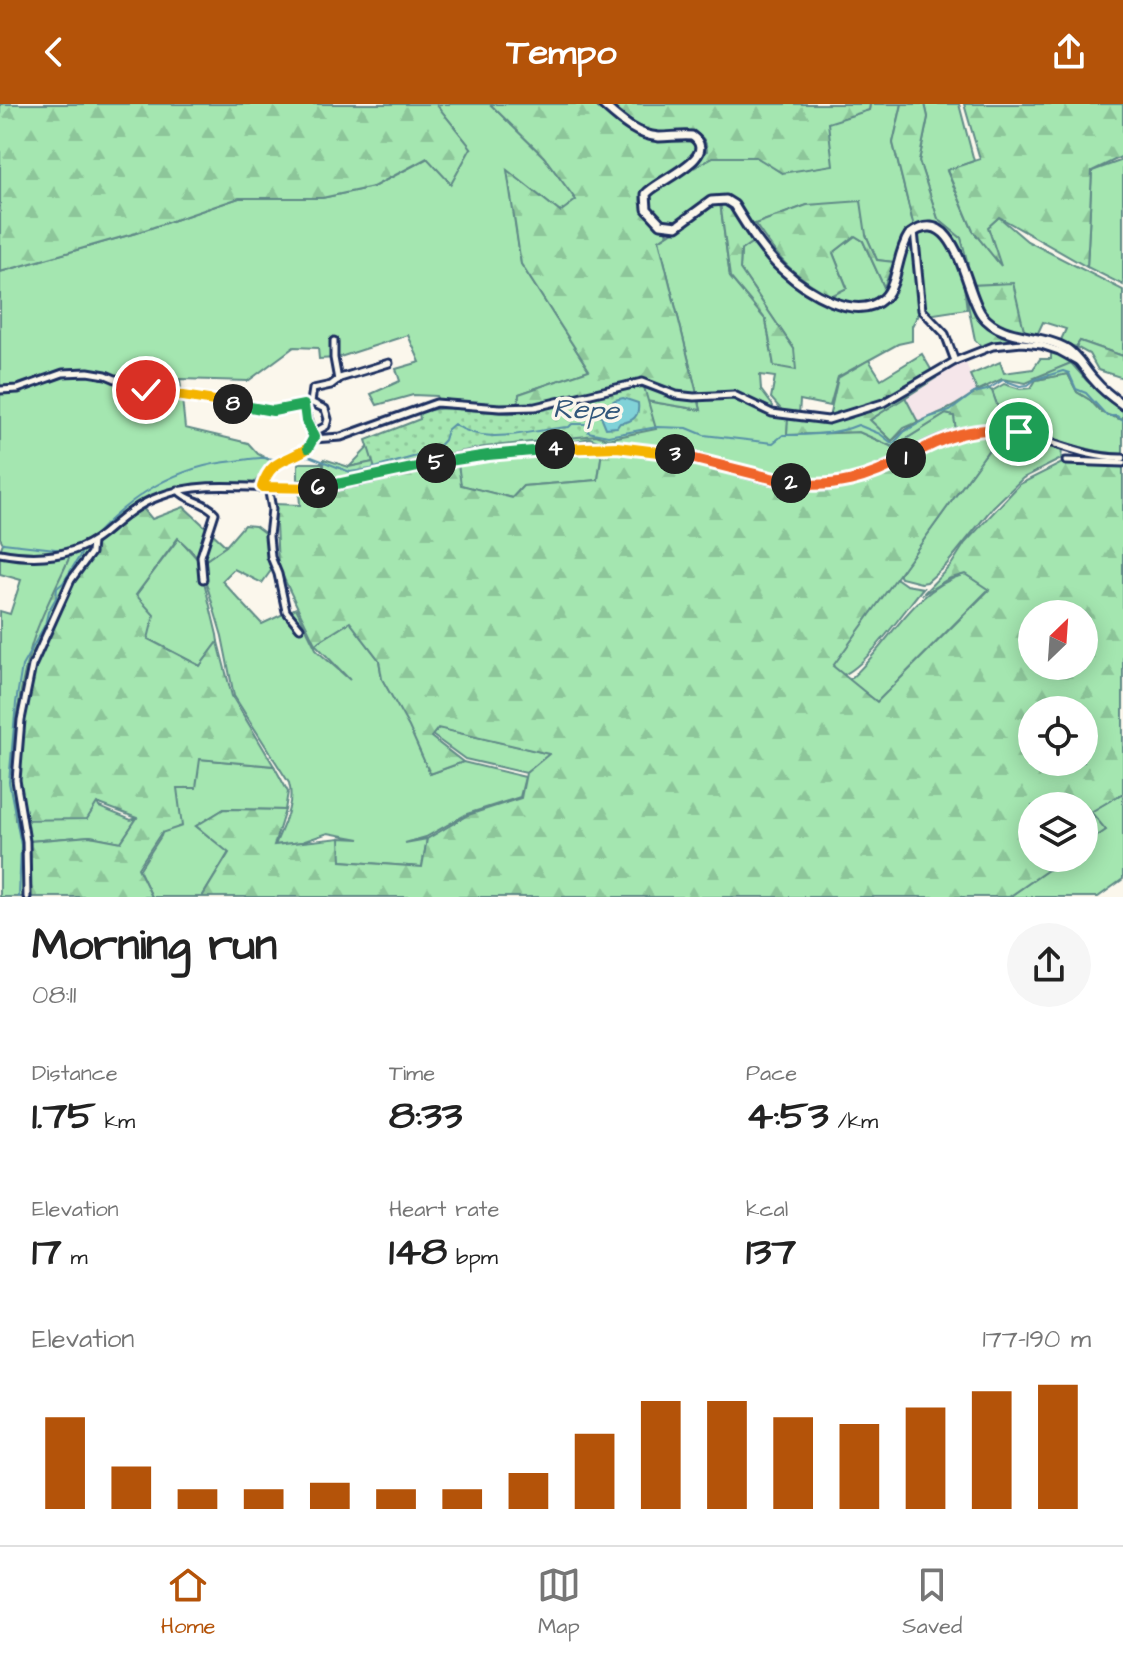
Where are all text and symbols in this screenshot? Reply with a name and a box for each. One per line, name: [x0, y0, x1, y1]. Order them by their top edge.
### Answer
text: Tempo: [506, 27, 617, 78]
icon: back: [32, 30, 76, 74]
icon: share: [1047, 30, 1091, 74]
pin: [112, 356, 180, 424]
icon: check: [124, 368, 168, 412]
pin: 8: [213, 384, 253, 424]
text: 8: [226, 388, 240, 419]
water label: Repe: [552, 389, 621, 431]
pin: [985, 398, 1053, 466]
icon: arrive: [997, 410, 1041, 454]
pin: 4: [535, 429, 575, 469]
text: 4: [548, 433, 562, 464]
pin: 3: [655, 434, 695, 474]
text: 3: [669, 438, 681, 469]
pin: 1: [886, 438, 926, 478]
text: 1: [905, 442, 907, 473]
pin: 5: [416, 443, 456, 483]
text: 5: [428, 447, 444, 478]
pin: 2: [771, 463, 811, 503]
text: 2: [785, 467, 797, 498]
pin: 6: [298, 468, 338, 508]
text: 6: [311, 472, 325, 503]
north arrow: [1018, 600, 1098, 680]
map controls: [1018, 600, 1098, 872]
button: locate: [1018, 696, 1098, 776]
button: layers: [1018, 792, 1098, 872]
text: Morning run: [32, 916, 277, 977]
button: share: [1007, 923, 1091, 1007]
text: 08:11: [32, 977, 76, 1013]
text: Distance: [32, 1058, 118, 1089]
text: Time: [389, 1058, 435, 1089]
text: Pace: [746, 1058, 797, 1089]
text: 1.75: [32, 1089, 96, 1144]
text: 8:33: [389, 1089, 462, 1144]
text: 4:53: [746, 1089, 829, 1144]
text: km: [96, 1106, 135, 1137]
text: /km: [829, 1106, 878, 1137]
text: Elevation: [32, 1194, 119, 1225]
text: Heart rate: [389, 1194, 499, 1225]
text: kcal: [746, 1194, 788, 1225]
text: 17: [32, 1225, 62, 1280]
text: 148: [389, 1225, 447, 1280]
text: 137: [746, 1225, 796, 1280]
text: m: [62, 1242, 88, 1273]
text: bpm: [447, 1242, 498, 1273]
text: Elevation: [32, 1321, 134, 1357]
text: 177–190 m: [982, 1321, 1091, 1357]
tab: Home: [161, 1563, 215, 1642]
tab: Map: [537, 1563, 581, 1642]
tab: Saved: [902, 1563, 962, 1642]

